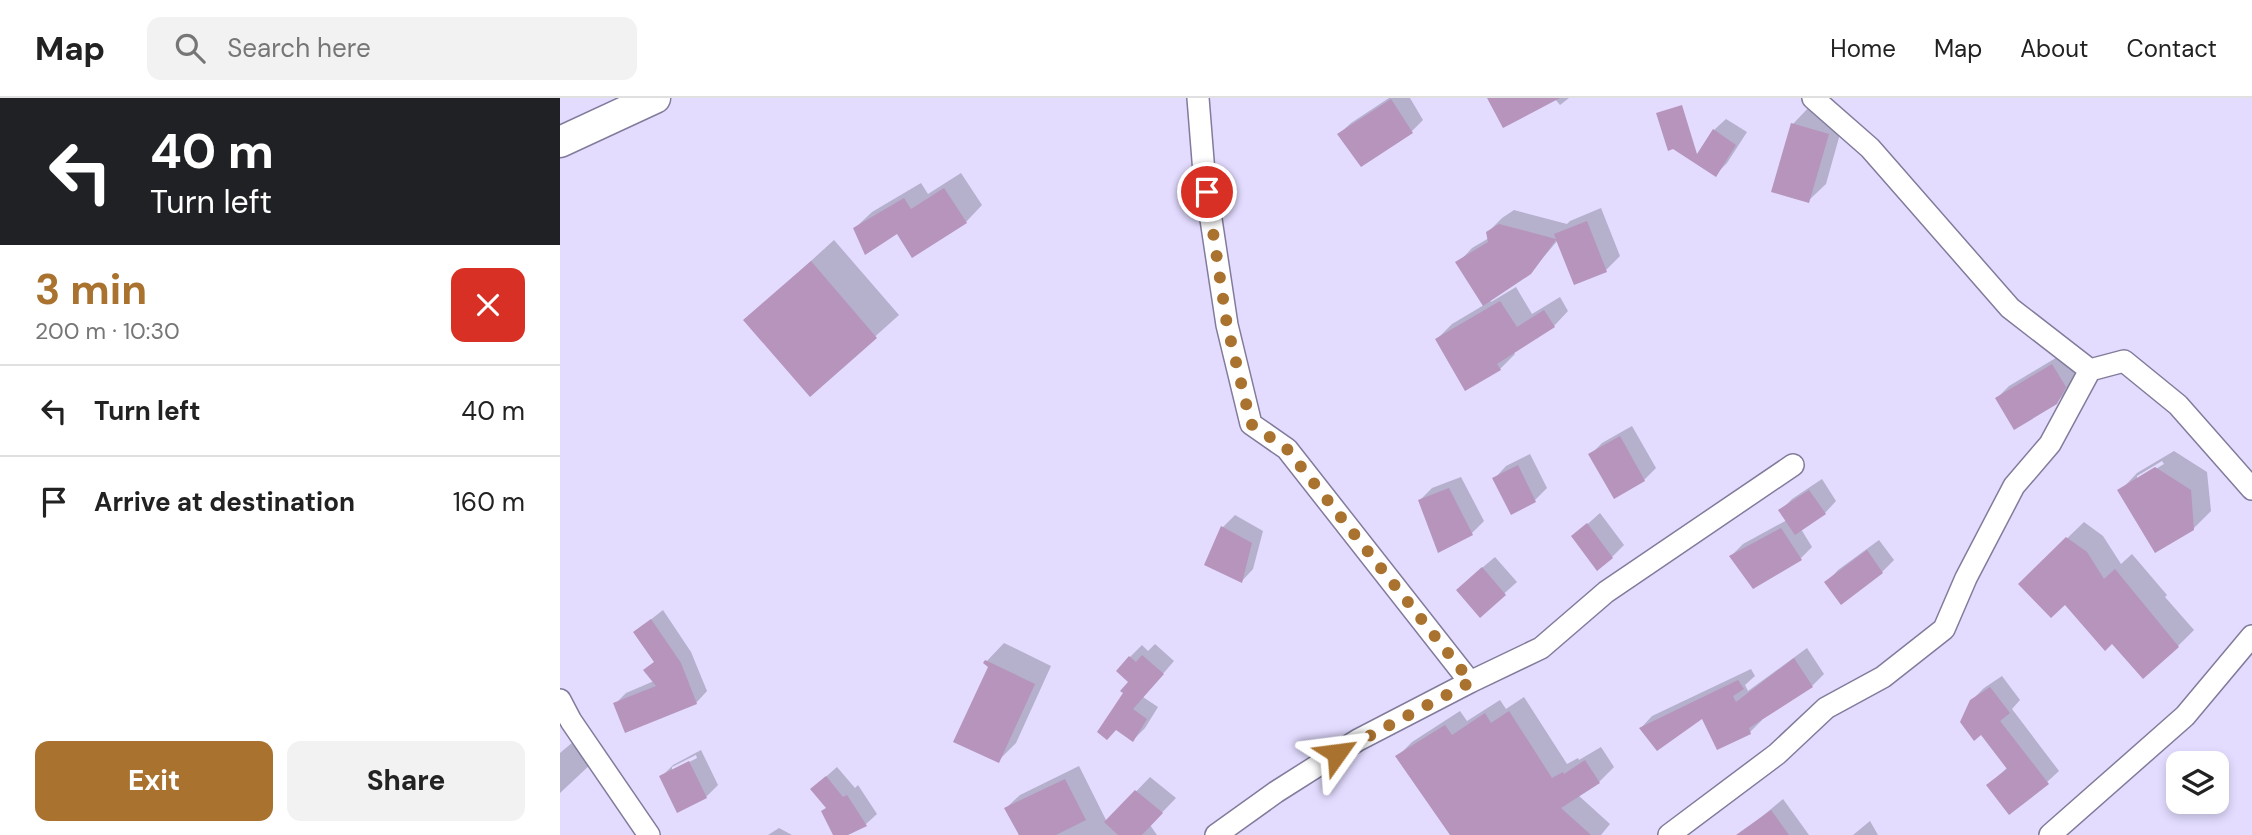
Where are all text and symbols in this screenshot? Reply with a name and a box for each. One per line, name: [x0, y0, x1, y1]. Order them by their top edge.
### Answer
search box: [147, 17, 637, 80]
text: Map: [35, 27, 105, 70]
icon: search: [171, 29, 209, 67]
text: Search here: [227, 31, 371, 65]
text: Home: [1830, 33, 1896, 64]
text: Map: [1934, 33, 1982, 64]
text: About: [2020, 33, 2089, 64]
text: Contact: [2127, 33, 2217, 64]
text: 40 m: [150, 119, 274, 183]
icon: left: [35, 126, 126, 217]
pin: [1177, 162, 1237, 222]
icon: arrive: [1188, 173, 1226, 211]
text: Turn left: [150, 181, 272, 223]
text: 3 min: [35, 262, 147, 317]
button: close: [451, 268, 525, 342]
text: 200 m · 10:30: [35, 316, 180, 346]
icon: left: [35, 392, 73, 430]
text: Turn left: [94, 394, 201, 428]
text: 40 m: [461, 394, 525, 428]
icon: arrive: [35, 483, 73, 521]
text: Arrive at destination: [94, 485, 355, 519]
text: 160 m: [453, 485, 525, 519]
position arrow: [1300, 716, 1374, 790]
button: Exit: [35, 741, 273, 821]
button: Share: [287, 741, 525, 821]
map controls: [2166, 751, 2229, 814]
button: layers: [2166, 751, 2229, 814]

